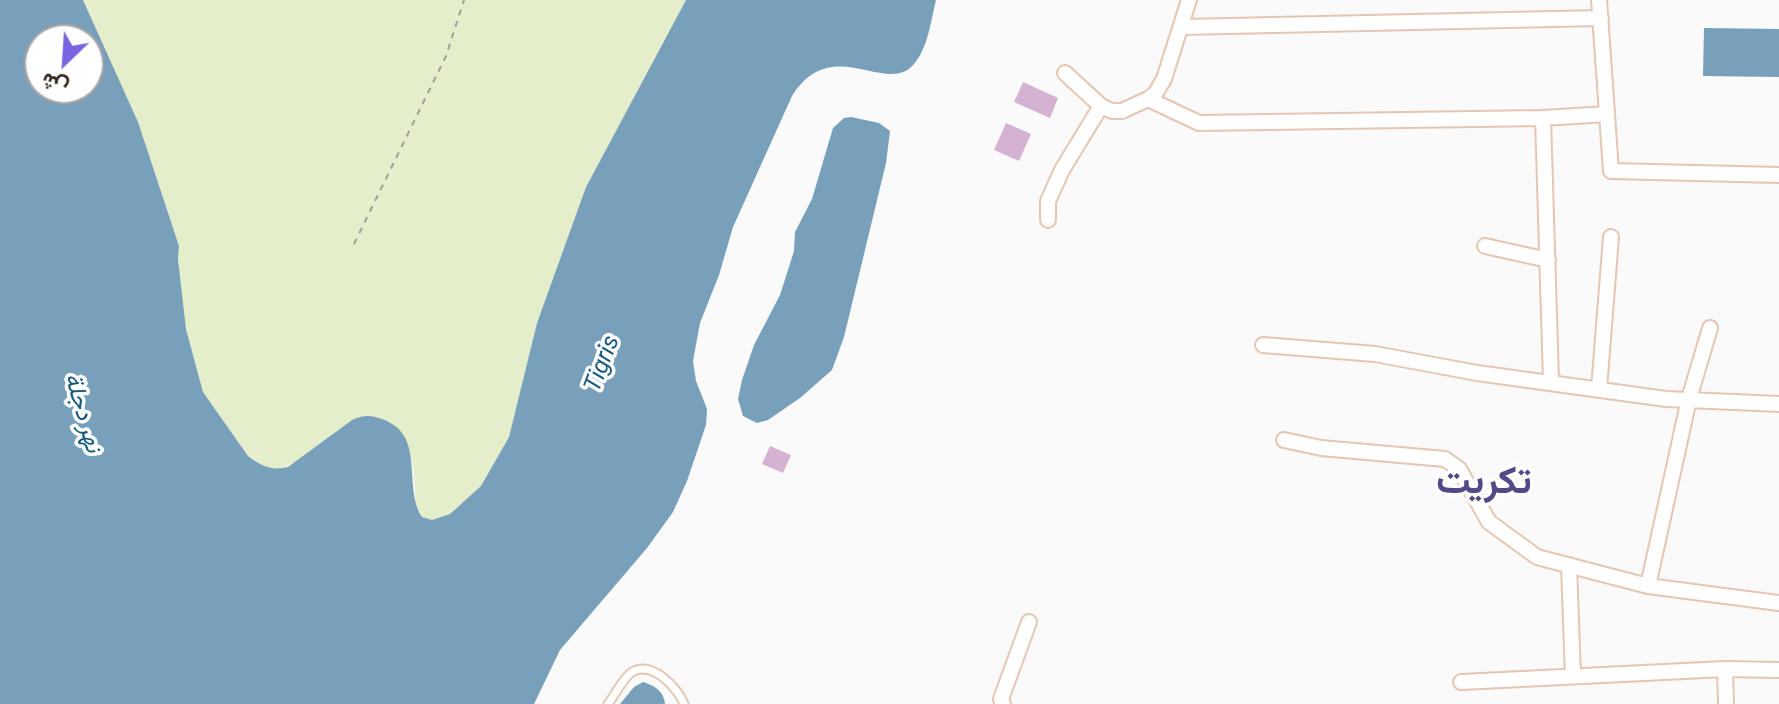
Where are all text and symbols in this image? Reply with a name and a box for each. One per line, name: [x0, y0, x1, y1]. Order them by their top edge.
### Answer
north arrow: [24, 24, 104, 104]
text: ش: [37, 67, 72, 101]
water label: Tigris: [579, 332, 627, 396]
water label: نهر دجلة: [57, 370, 107, 456]
district label: تكريت: [1436, 460, 1532, 506]

